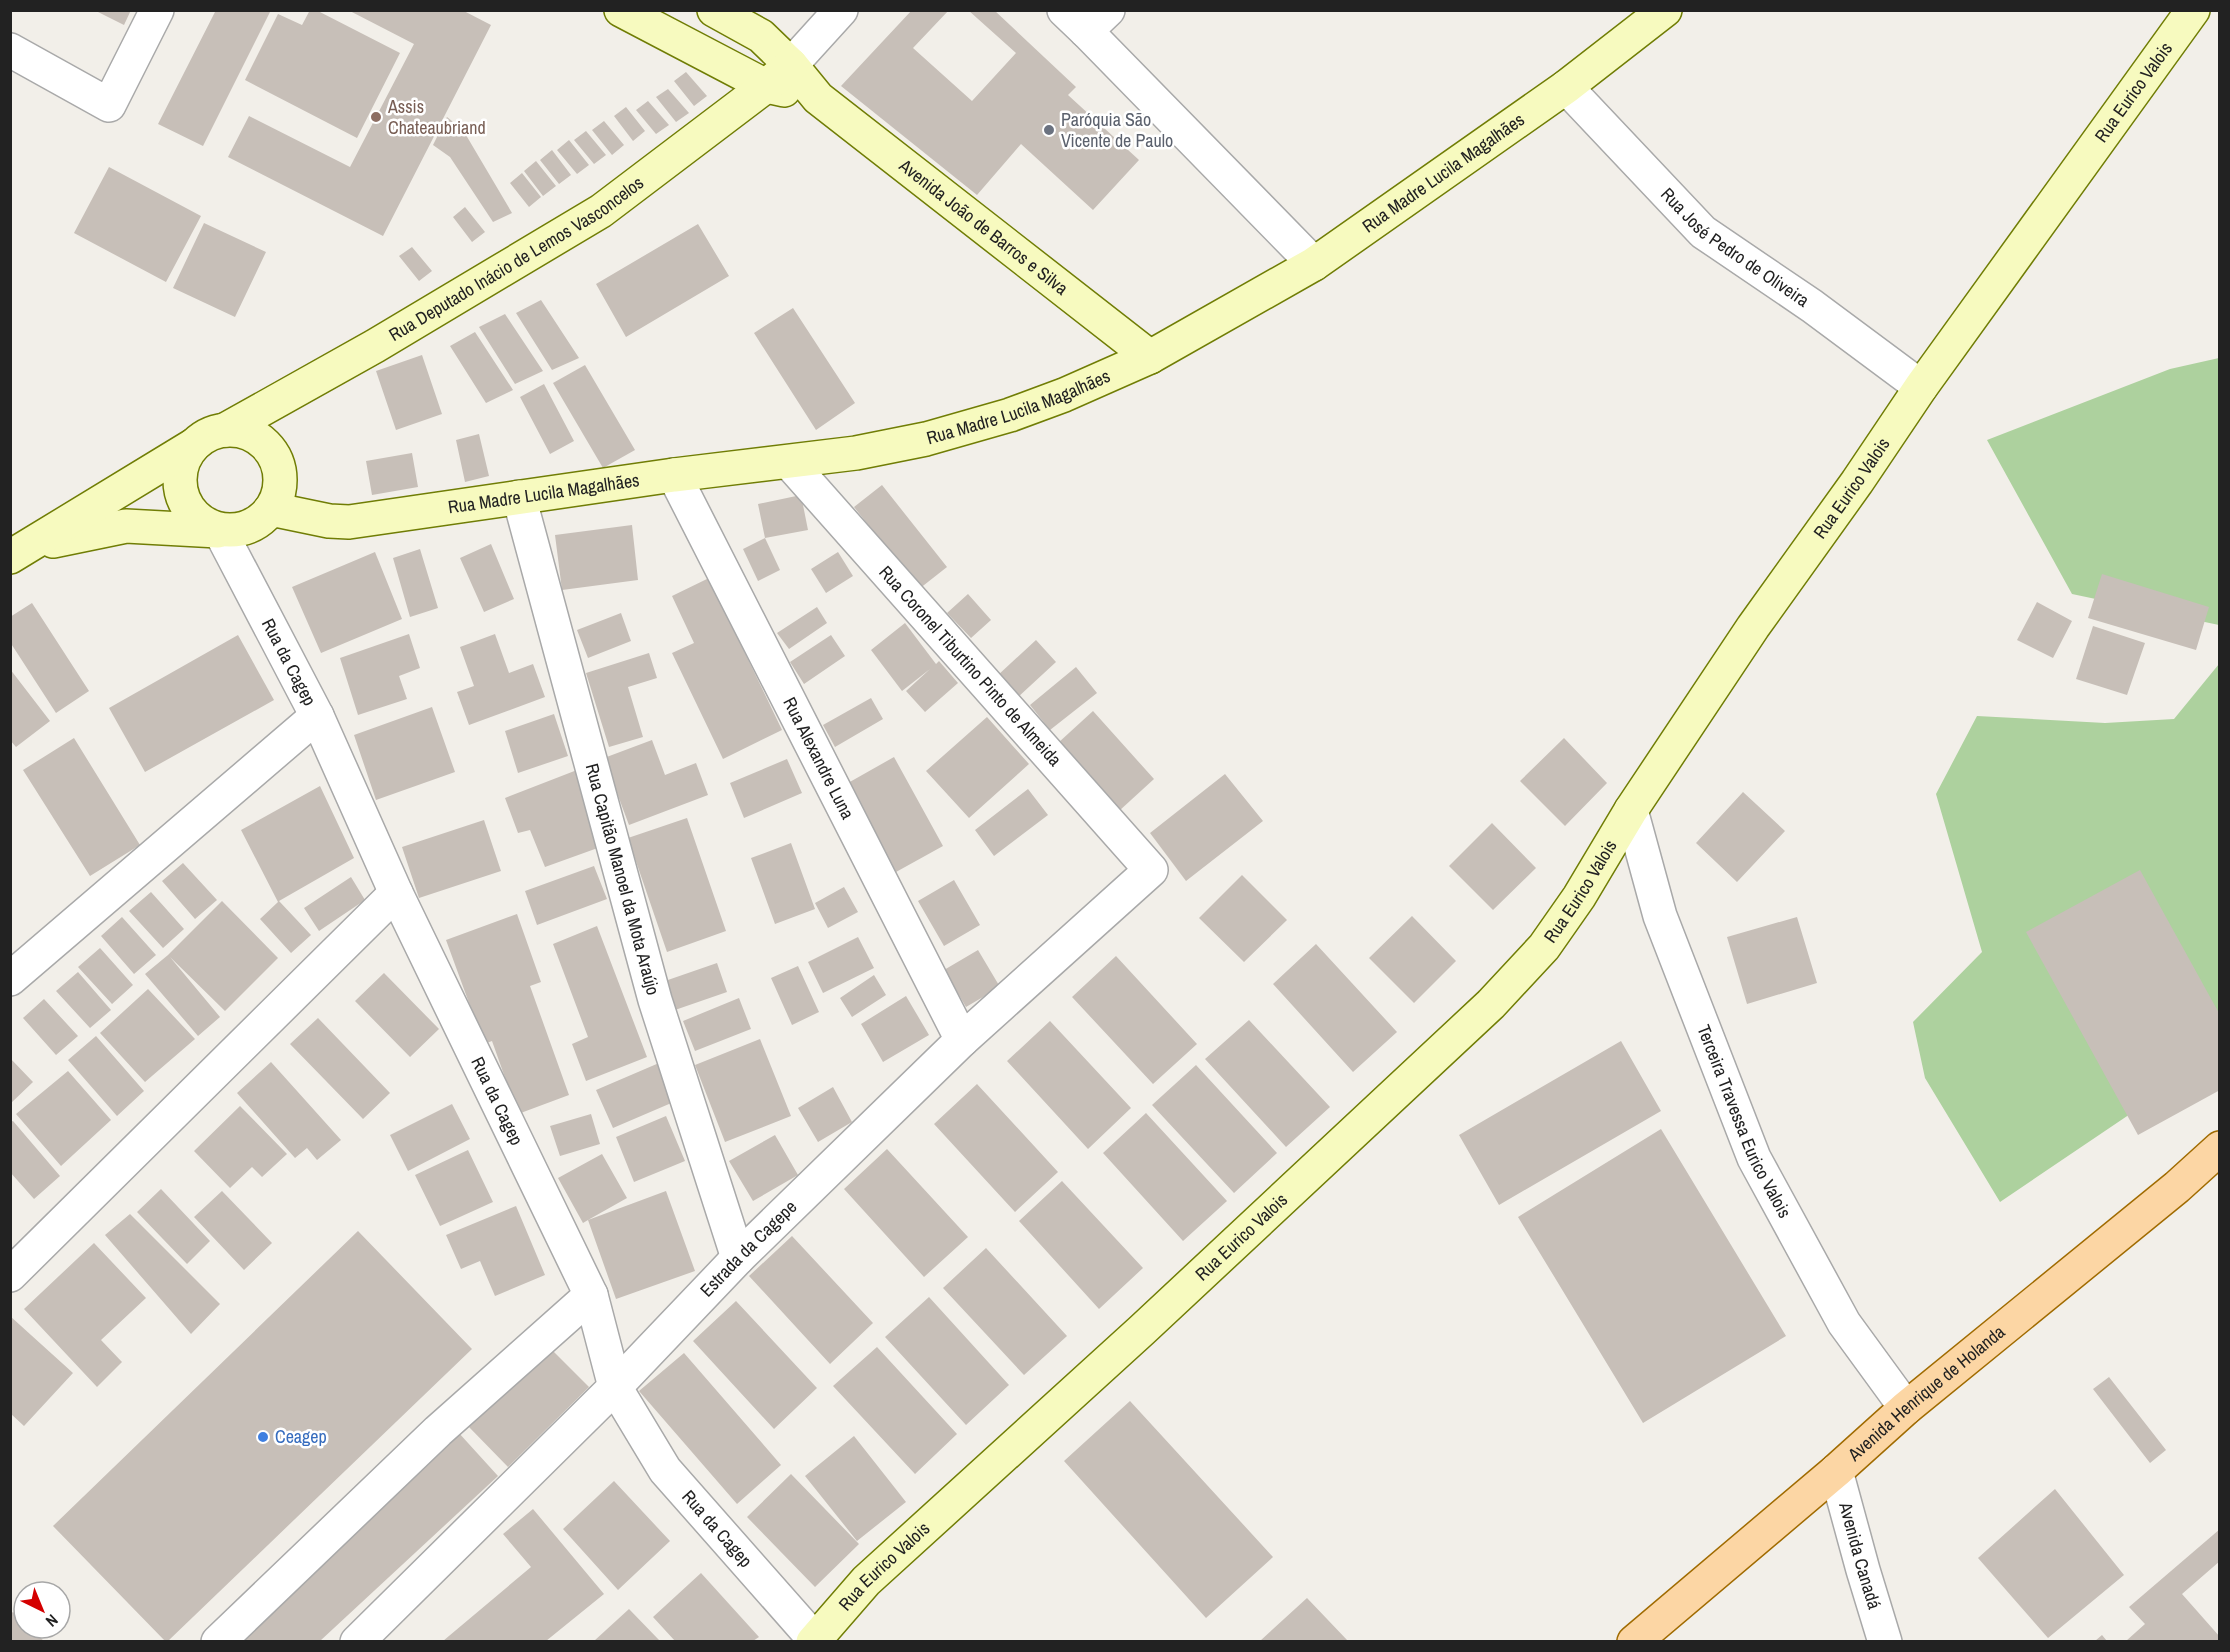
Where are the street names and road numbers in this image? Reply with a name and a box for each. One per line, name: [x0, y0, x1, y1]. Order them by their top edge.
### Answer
street label: Rua Eurico Valois: [2089, 37, 2178, 147]
street label: Rua Madre Lucila Magalhães: [1357, 107, 1529, 238]
street label: Avenida João de Barros e Silva: [893, 152, 1073, 300]
street label: Rua Deputado Inácio de Lemos Vasconcelos: [384, 170, 649, 347]
street label: Rua José Pedro de Oliveira: [1655, 182, 1814, 313]
street label: Rua Madre Lucila Magalhães: [924, 363, 1114, 450]
street label: Rua Eurico Valois: [1807, 432, 1895, 543]
street label: Rua Madre Lucila Magalhães: [446, 467, 641, 520]
street label: Rua Coronel Tiburtino Pinto de Almeida: [873, 560, 1067, 771]
street label: Rua da Cagep: [256, 614, 322, 710]
street label: Rua Alexandre Luna: [777, 693, 860, 823]
street label: Rua Capitão Manoel da Mota Araújo: [580, 761, 666, 998]
street label: Rua Eurico Valois: [1538, 835, 1622, 948]
street label: Terceira Travessa Eurico Valois: [1692, 1021, 1797, 1222]
street label: Rua da Cagep: [465, 1053, 529, 1149]
street label: Rua Eurico Valois: [1189, 1187, 1293, 1286]
street label: Estrada da Cagepe: [694, 1195, 802, 1302]
street label: Avenida Henrique de Holanda: [1841, 1319, 2010, 1467]
street label: Rua da Cagep: [676, 1485, 758, 1573]
street label: Avenida Canadá: [1833, 1499, 1887, 1612]
street label: Rua Eurico Valois: [833, 1516, 935, 1616]

